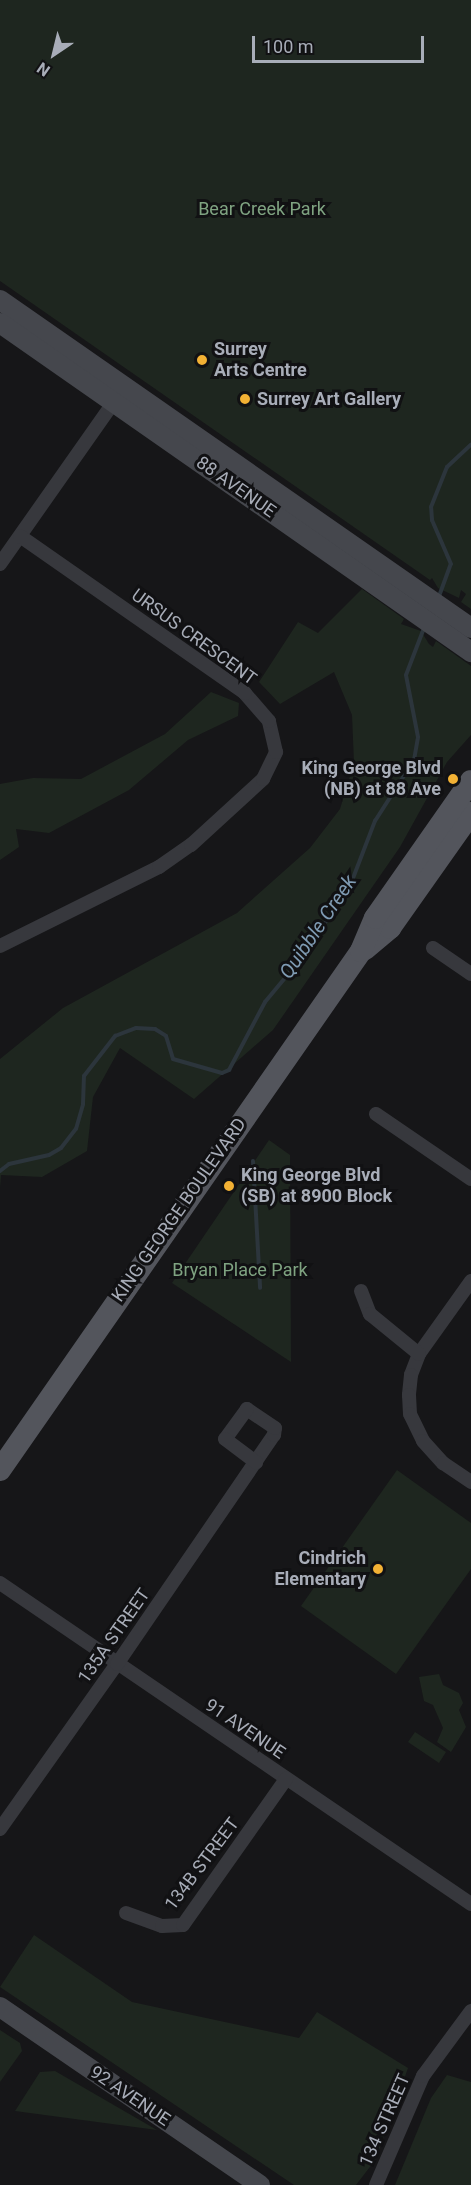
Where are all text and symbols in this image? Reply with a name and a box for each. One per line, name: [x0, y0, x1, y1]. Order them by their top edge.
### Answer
north arrow: [24, 24, 84, 84]
scale bar: [255, 24, 428, 62]
text: 100 m: [263, 36, 314, 57]
text: N: [33, 58, 53, 80]
park label: Bear Creek Park: [198, 198, 326, 220]
place label: Surrey Arts Centre: [214, 339, 307, 382]
marker: Surrey Arts Centre: [195, 353, 209, 367]
place label: Surrey Art Gallery: [257, 388, 401, 410]
marker: Surrey Art Gallery: [238, 392, 252, 406]
street label: 88 AVENUE: [192, 452, 280, 522]
street label: URSUS CRESCENT: [127, 584, 261, 690]
place label: King George Blvd (NB) at 88 Ave: [302, 758, 441, 800]
marker: King George Blvd (NB) at 88 Ave: [446, 772, 460, 786]
water label: Quibble Creek: [275, 871, 361, 983]
street label: KING GEORGE BOULEVARD: [107, 1114, 251, 1306]
place label: King George Blvd (SB) at 8900 Block: [241, 1165, 392, 1208]
marker: King George Blvd (SB) at 8900 Block: [222, 1179, 236, 1193]
park label: Bryan Place Park: [172, 1259, 308, 1281]
place label: Cindrich Elementary: [274, 1548, 366, 1590]
marker: Cindrich Elementary: [371, 1562, 385, 1576]
street label: 135A STREET: [73, 1585, 155, 1687]
street label: 91 AVENUE: [201, 1694, 289, 1764]
street label: 134B STREET: [160, 1814, 244, 1914]
street label: 92 AVENUE: [86, 2061, 174, 2131]
street label: 134 STREET: [355, 2071, 415, 2169]

